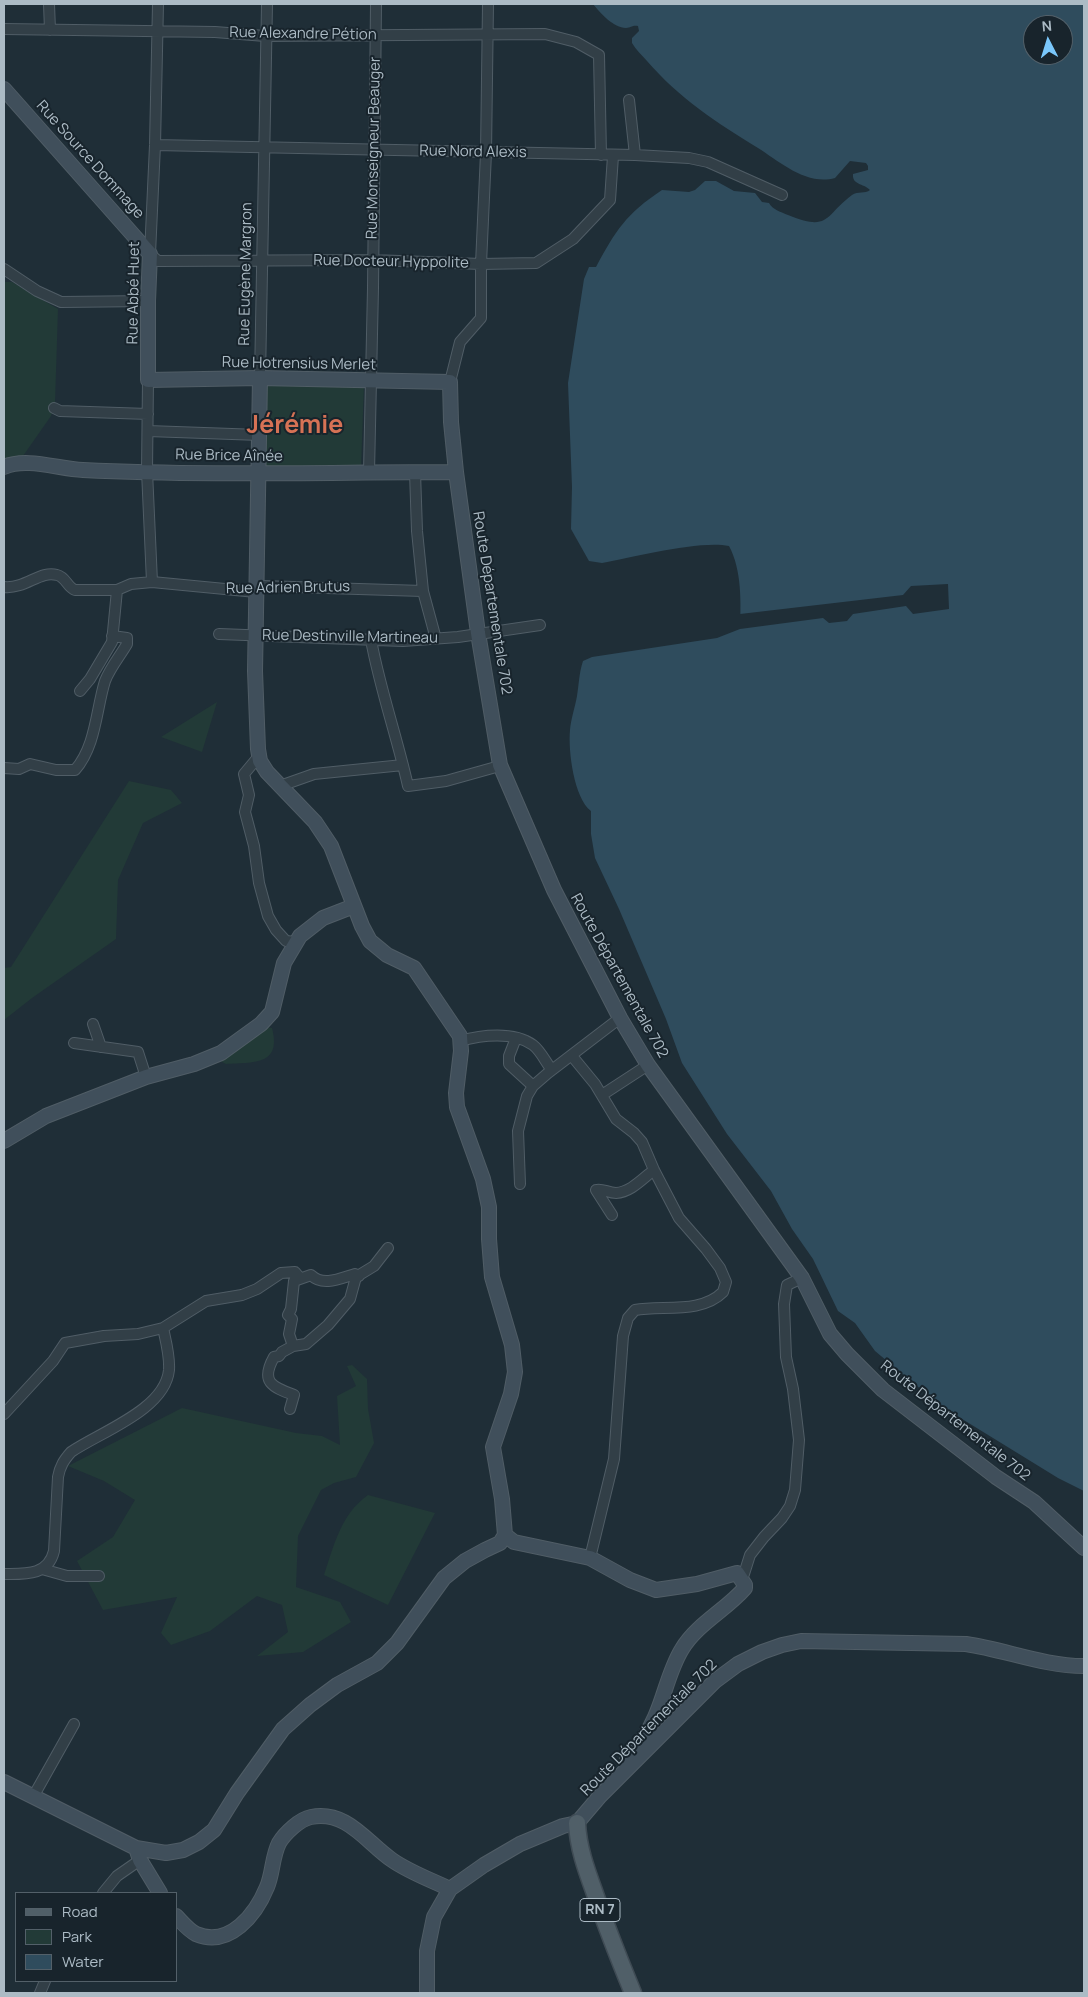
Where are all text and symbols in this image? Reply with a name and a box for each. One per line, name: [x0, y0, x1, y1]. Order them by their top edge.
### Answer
north arrow: [1023, 15, 1073, 65]
text: N: [1041, 16, 1053, 35]
street label: Rue Alexandre Pétion: [229, 24, 377, 44]
street label: Rue Monseigneur Beauger: [363, 57, 385, 239]
street label: Rue Source Dommage: [32, 97, 148, 223]
street label: Rue Nord Alexis: [419, 142, 527, 162]
street label: Rue Eugène Margron: [236, 202, 256, 346]
street label: Rue Abbé Huet: [124, 241, 144, 345]
street label: Rue Docteur Hyppolite: [313, 252, 469, 272]
street label: Rue Hotrensius Merlet: [222, 354, 376, 374]
district label: Jérémie: [247, 411, 343, 441]
street label: Rue Brice Aînée: [175, 446, 283, 466]
street label: Route Départementale 702: [469, 510, 515, 696]
street label: Rue Adrien Brutus: [226, 578, 350, 598]
street label: Rue Destinville Martineau: [262, 626, 438, 648]
street label: Route Départementale 702: [566, 891, 672, 1061]
street label: Route Départementale 702: [877, 1357, 1033, 1485]
street label: Route Départementale 702: [577, 1656, 721, 1800]
legend: [15, 1892, 178, 1982]
road number: RN 7: [580, 1898, 620, 1922]
text: Road: [62, 1901, 98, 1922]
text: Park: [62, 1926, 92, 1947]
text: Water: [62, 1951, 104, 1972]

